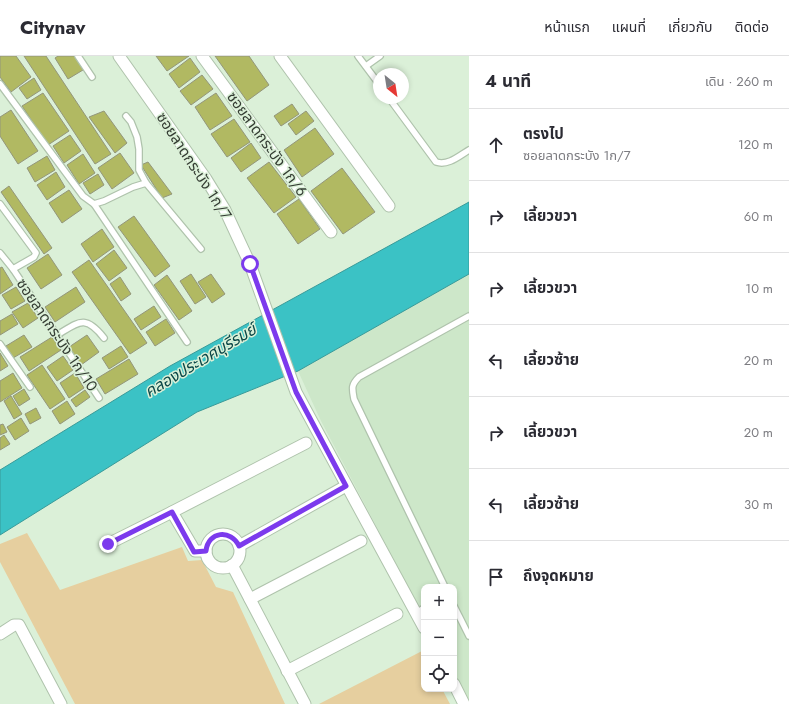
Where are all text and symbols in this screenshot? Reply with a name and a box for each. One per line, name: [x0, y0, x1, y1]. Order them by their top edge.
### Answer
text: Citynav: [20, 14, 86, 41]
text: หน้าแรก: [544, 17, 590, 37]
text: แผนที่: [612, 17, 646, 37]
text: เกี่ยวกับ: [668, 17, 713, 37]
text: ติดต่อ: [735, 17, 769, 37]
north arrow: [373, 68, 409, 104]
text: 4 นาที: [485, 69, 531, 93]
text: เดิน · 260 m: [705, 72, 773, 91]
street label: ซอยลาดกระบัง 1ก/6: [221, 87, 313, 201]
street label: ซอยลาดกระบัง 1ก/7: [151, 108, 237, 224]
text: ตรงไป: [523, 123, 564, 145]
icon: ahead: [485, 134, 507, 156]
text: 120 m: [738, 135, 773, 154]
text: ซอยลาดกระบัง 1ก/7: [523, 146, 631, 165]
text: เลี้ยวขวา: [523, 205, 577, 227]
icon: right: [485, 206, 507, 228]
text: 60 m: [744, 207, 773, 226]
route start: [241, 255, 259, 273]
street label: ซอยลาดกระบัง 1ก/10: [11, 274, 103, 396]
text: เลี้ยวขวา: [523, 277, 577, 299]
icon: right: [485, 278, 507, 300]
text: 10 m: [745, 279, 773, 298]
water label: คลองประเวศบุรีรมย์: [140, 316, 263, 403]
text: เลี้ยวซ้าย: [523, 349, 579, 371]
icon: left: [485, 350, 507, 372]
text: 20 m: [744, 351, 773, 370]
text: เลี้ยวขวา: [523, 421, 577, 443]
icon: right: [485, 422, 507, 444]
text: 20 m: [744, 423, 773, 442]
text: เลี้ยวซ้าย: [523, 493, 579, 515]
icon: left: [485, 494, 507, 516]
text: 30 m: [744, 495, 773, 514]
route end: [99, 535, 117, 553]
text: ถึงจุดหมาย: [523, 565, 594, 587]
icon: arrive: [485, 566, 507, 588]
map controls: [421, 584, 457, 692]
button: +: [421, 584, 457, 620]
button: −: [421, 620, 457, 656]
button: locate: [421, 656, 457, 692]

